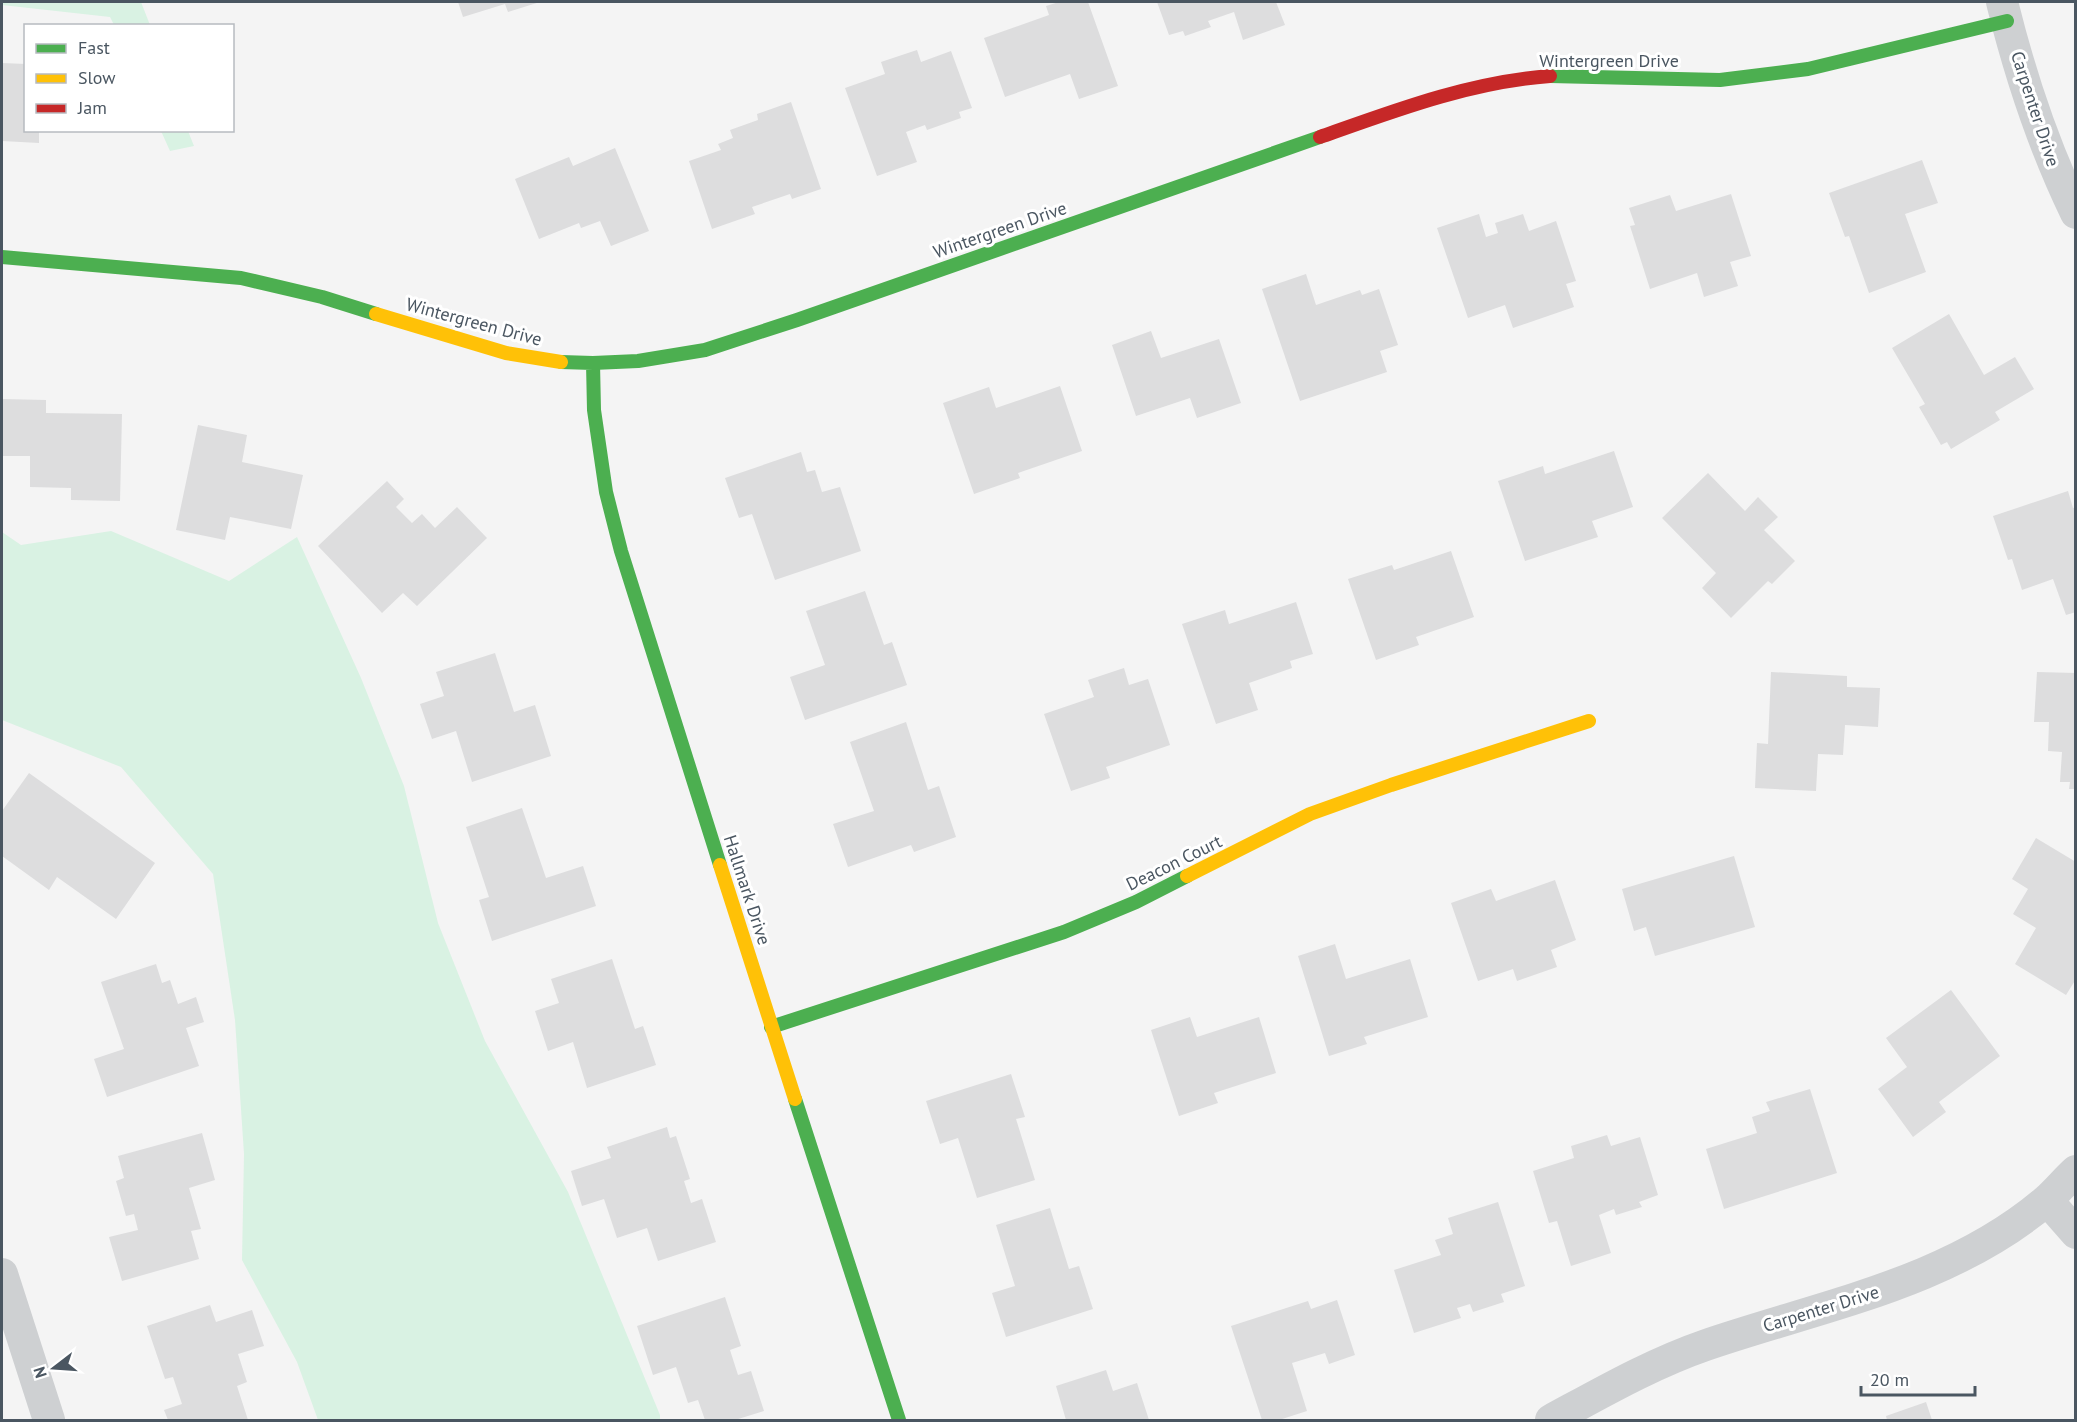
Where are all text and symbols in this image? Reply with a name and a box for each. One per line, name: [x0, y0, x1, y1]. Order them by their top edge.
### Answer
legend: [24, 24, 234, 132]
text: Fast: [78, 36, 110, 59]
street label: Carpenter Drive: [2006, 48, 2065, 169]
street label: Wintergreen Drive: [1539, 49, 1679, 72]
text: Slow: [78, 66, 116, 89]
text: Jam: [77, 96, 107, 119]
street label: Wintergreen Drive: [930, 196, 1070, 263]
street label: Wintergreen Drive: [404, 292, 545, 351]
street label: Deacon Court: [1122, 830, 1225, 896]
street label: Hallmark Drive: [719, 832, 776, 948]
street label: Carpenter Drive: [1760, 1280, 1882, 1337]
north arrow: [24, 1338, 84, 1398]
scale bar: [1861, 1359, 1975, 1397]
text: N: [29, 1364, 51, 1380]
text: 20 m: [1870, 1368, 1909, 1391]

